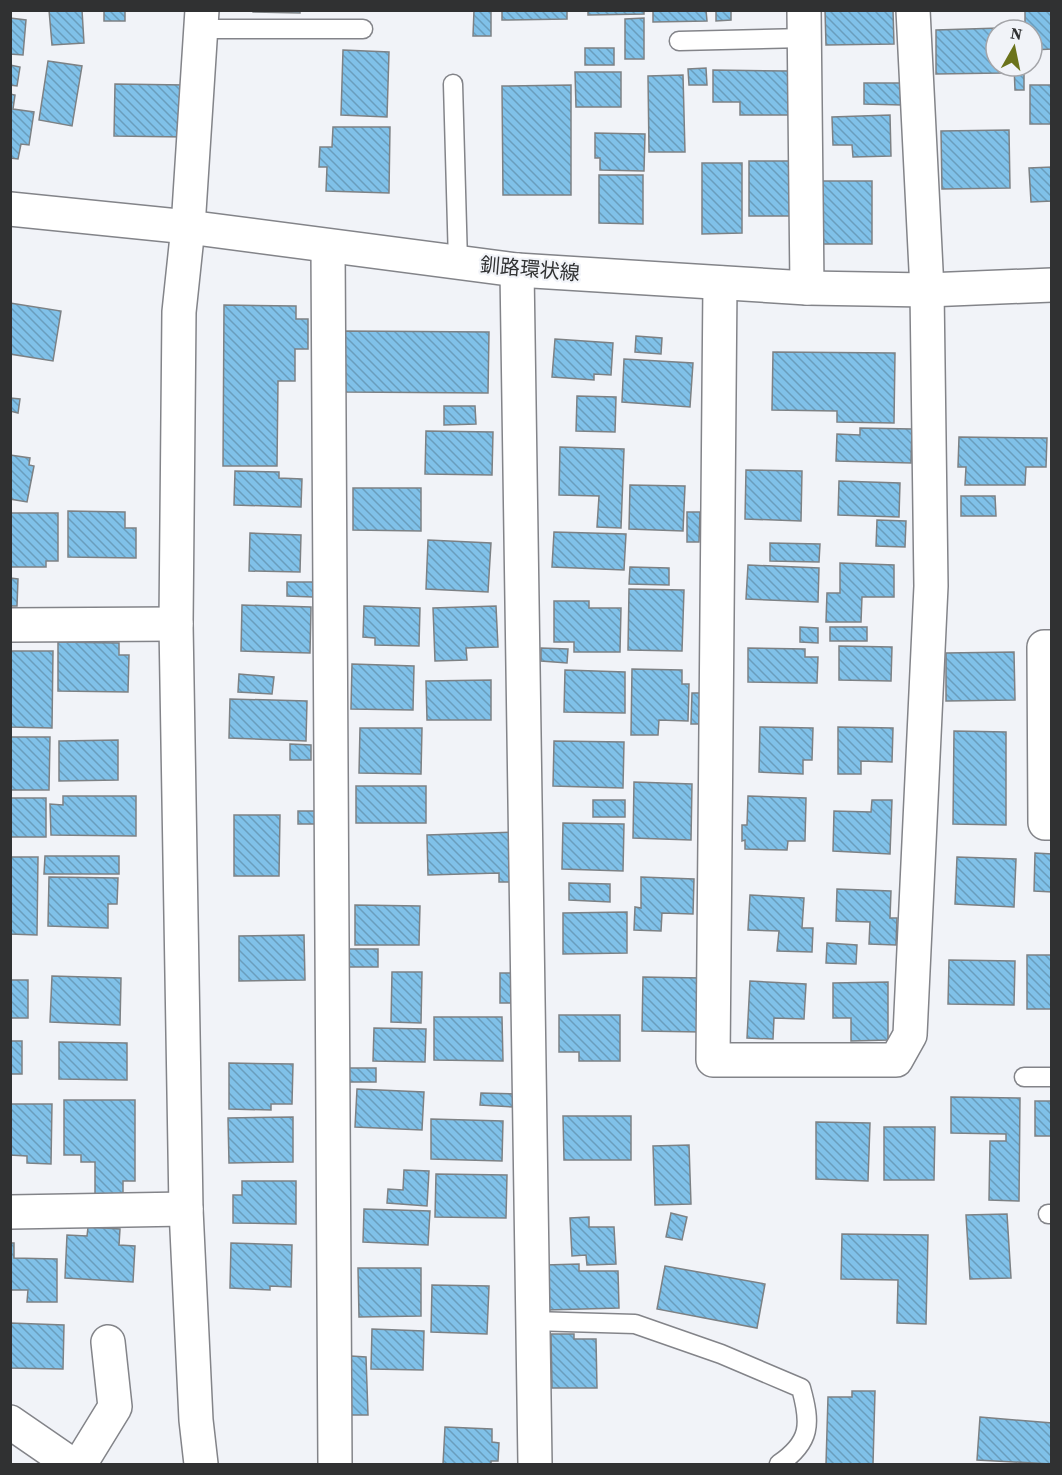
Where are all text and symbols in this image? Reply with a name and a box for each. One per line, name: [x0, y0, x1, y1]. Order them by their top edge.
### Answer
north arrow: [984, 18, 1044, 78]
text: N: [1009, 21, 1024, 45]
street label: 釧路環状線: [479, 251, 581, 287]

